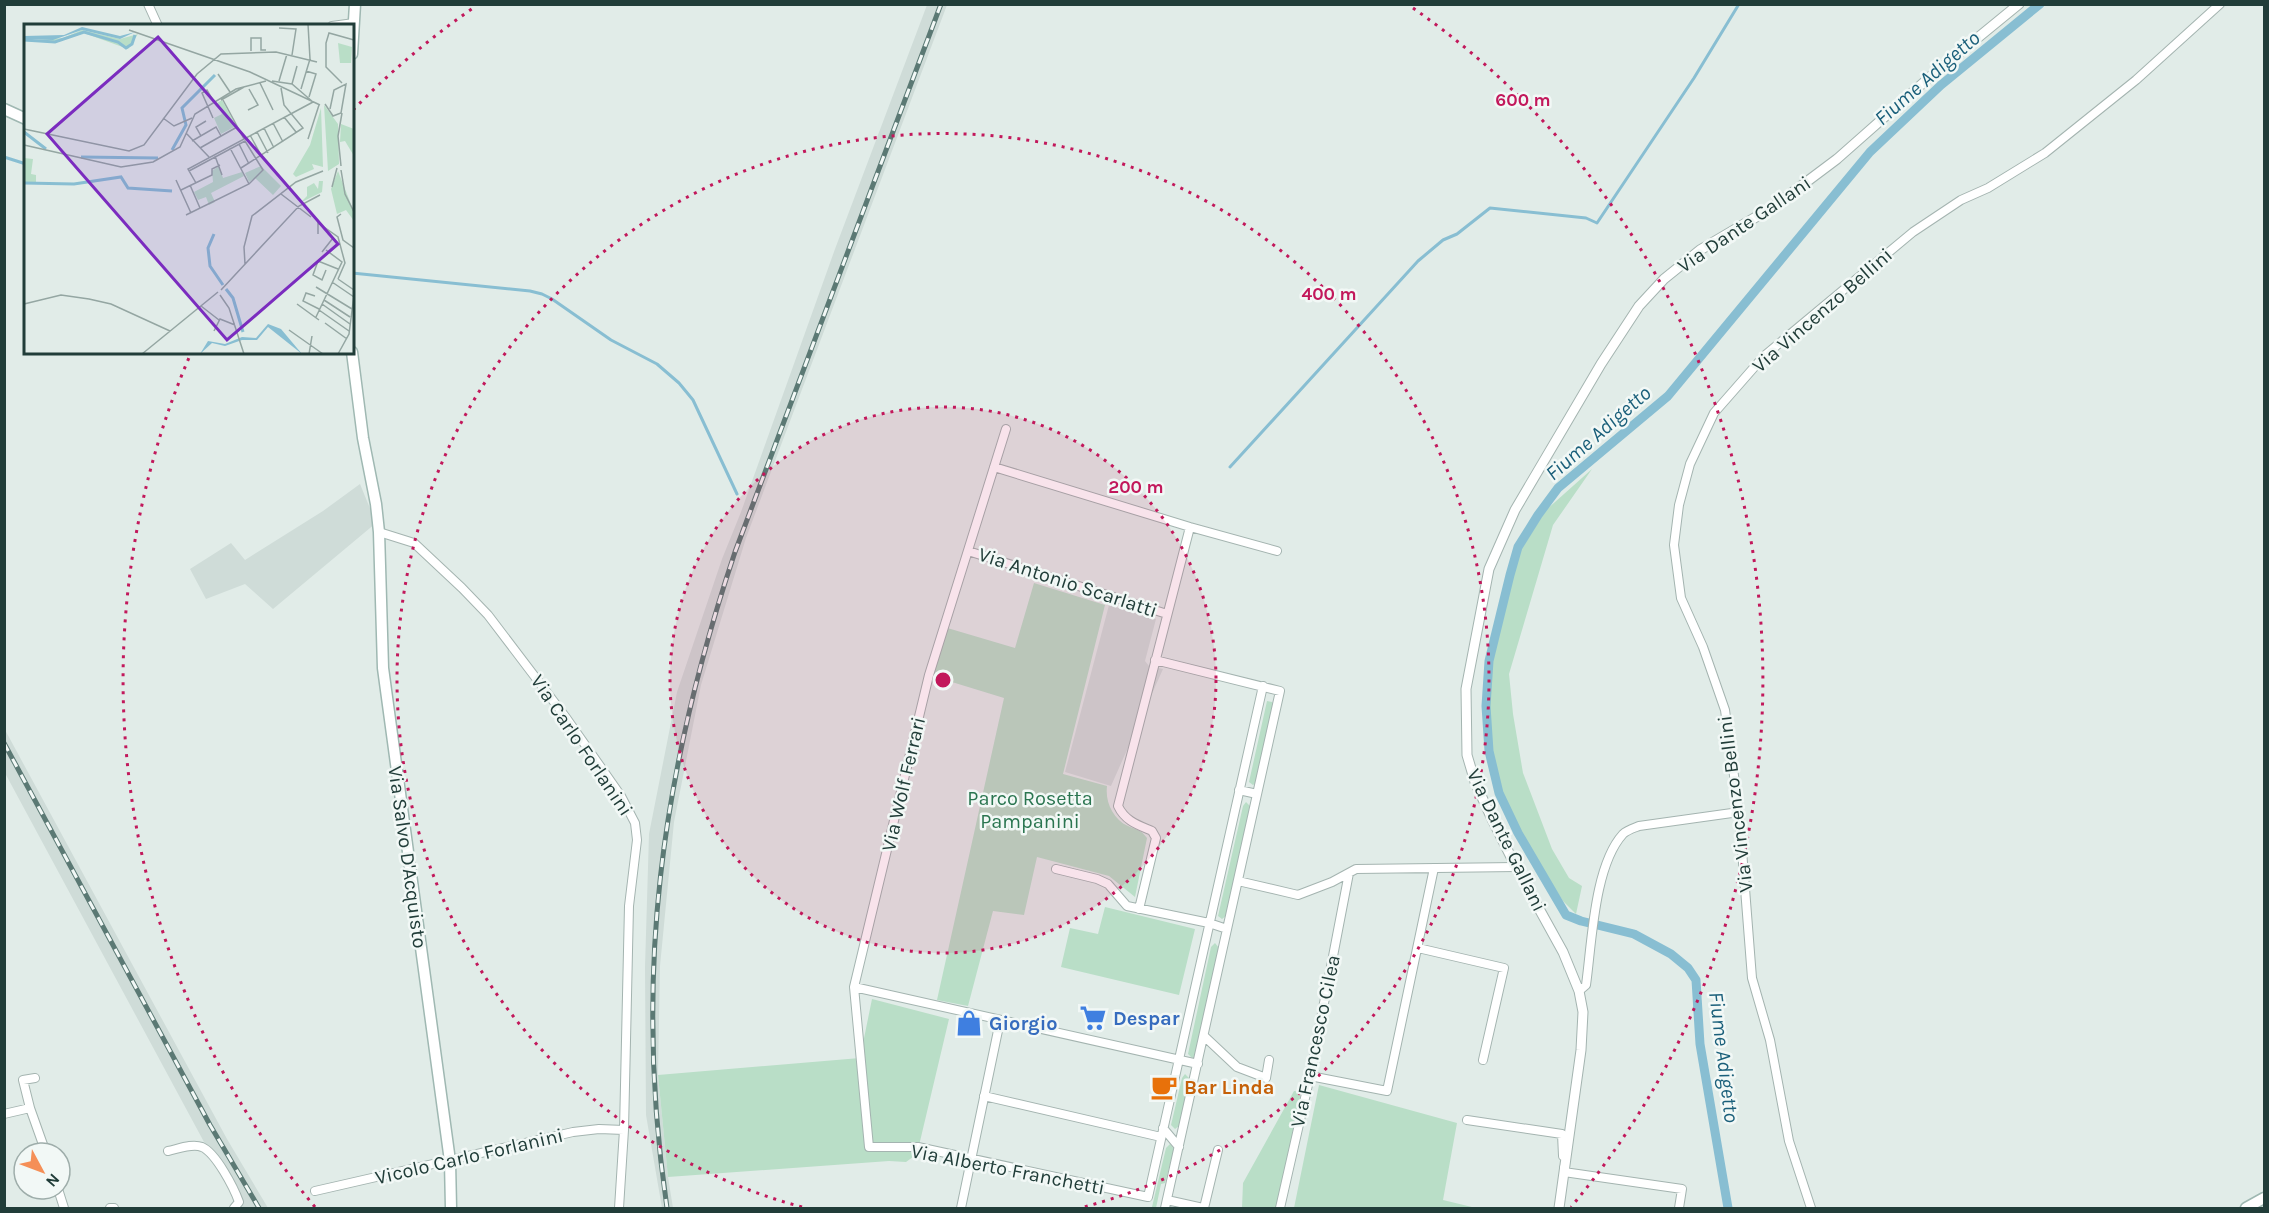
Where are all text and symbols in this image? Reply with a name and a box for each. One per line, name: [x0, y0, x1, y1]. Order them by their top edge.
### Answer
inset map: [24, 24, 354, 354]
water label: Fiume Adigetto: [1869, 25, 1985, 130]
text: 600 m: [1495, 89, 1551, 111]
street label: Via Dante Gallani: [1673, 171, 1815, 278]
street label: Via Vincenzo Bellini: [1748, 243, 1897, 377]
text: 400 m: [1301, 283, 1357, 305]
water label: Fiume Adigetto: [1540, 380, 1656, 485]
text: 200 m: [1108, 476, 1164, 498]
street label: Via Antonio Scarlatti: [975, 543, 1160, 622]
street label: Via Carlo Forlanini: [526, 670, 637, 820]
centre of rings: [933, 670, 953, 690]
street label: Via Vincenzo Bellini: [1713, 714, 1758, 894]
street label: Via Wolf Ferrari: [877, 715, 930, 854]
street label: Via Salvo D'Acquisto: [383, 764, 432, 950]
street label: Via Dante Gallani: [1462, 765, 1551, 915]
park label: Parco Rosetta Pampanini: [967, 787, 1093, 833]
street label: Via Francesco Cilea: [1286, 953, 1345, 1130]
water label: Fiume Adigetto: [1704, 990, 1744, 1124]
supermarket icon: Despar: [1078, 1003, 1108, 1033]
place label: Despar: [1113, 1007, 1180, 1030]
shop icon: Giorgio: [954, 1008, 984, 1038]
place label: Giorgio: [989, 1012, 1058, 1035]
cafe icon: Bar Linda: [1149, 1072, 1179, 1102]
place label: Bar Linda: [1184, 1076, 1274, 1099]
street label: Vicolo Carlo Forlanini: [373, 1124, 565, 1189]
street label: Via Alberto Franchetti: [909, 1139, 1107, 1200]
north arrow: [12, 1141, 72, 1201]
text: N: [42, 1170, 64, 1191]

